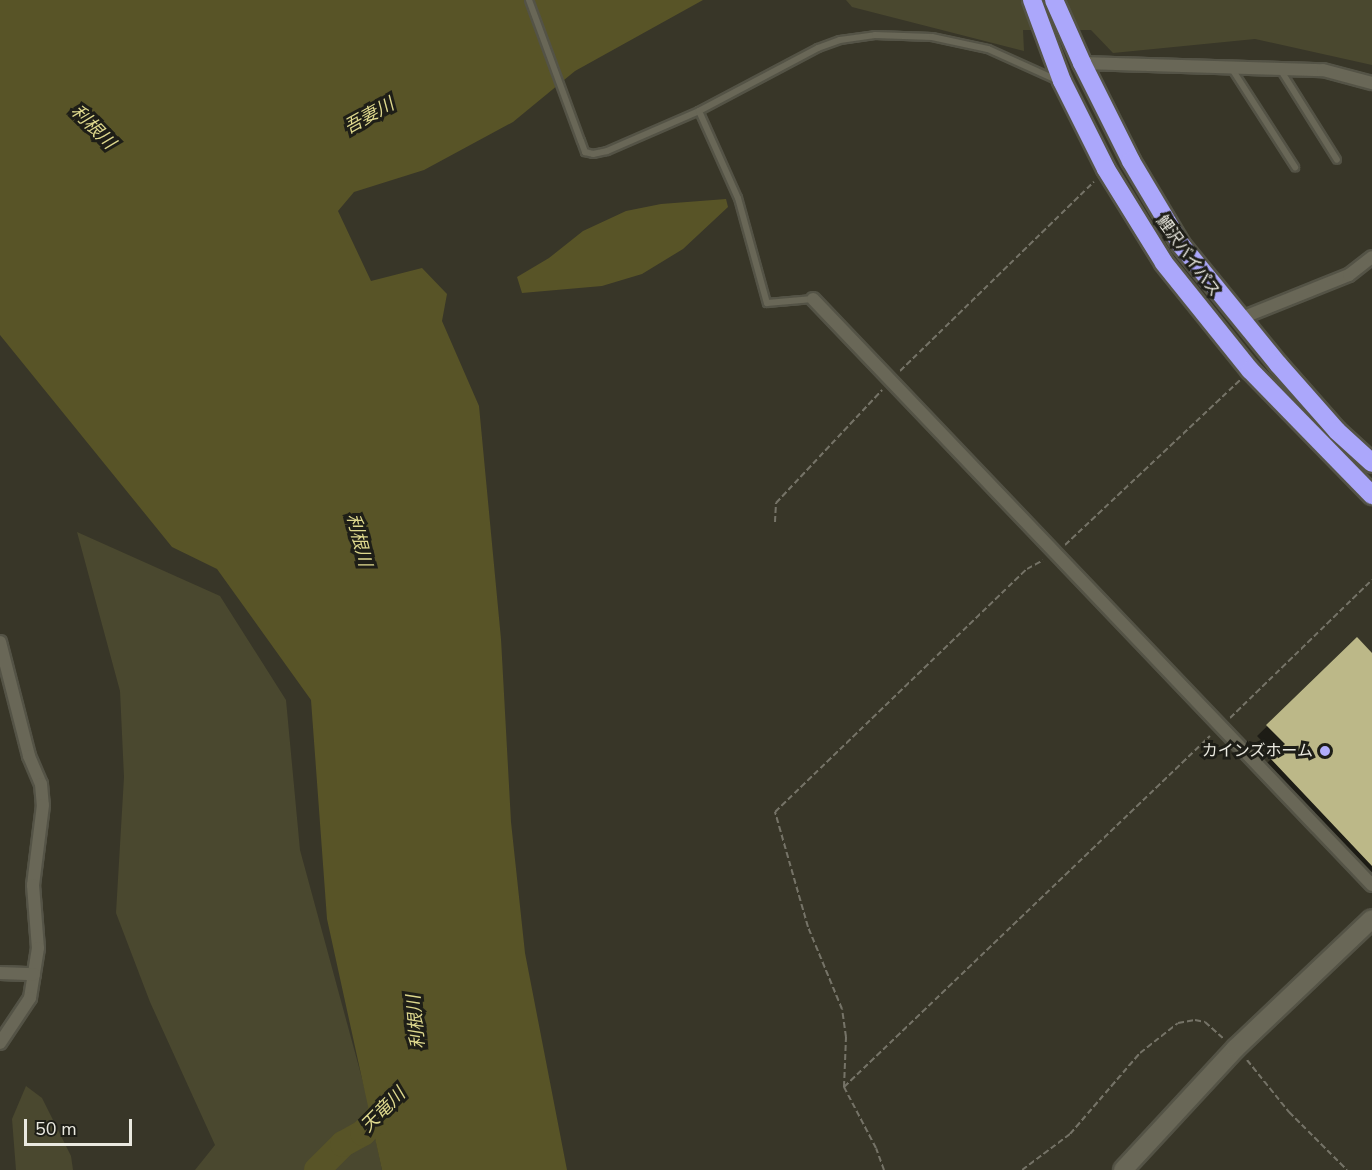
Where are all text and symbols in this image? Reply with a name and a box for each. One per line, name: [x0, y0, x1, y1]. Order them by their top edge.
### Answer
water label: 吾妻川: [340, 93, 398, 139]
water label: 利根川: [66, 100, 120, 154]
street label: 鯉沢バイパス: [1152, 212, 1224, 300]
water label: 利根川: [342, 511, 376, 569]
place label: カインズホーム: [1201, 741, 1313, 761]
marker: カインズホーム: [1318, 744, 1332, 758]
water label: 利根川: [403, 994, 429, 1050]
water label: 天竜川: [356, 1083, 410, 1137]
scale bar: [27, 1107, 135, 1145]
text: 50 m: [35, 1117, 77, 1141]

